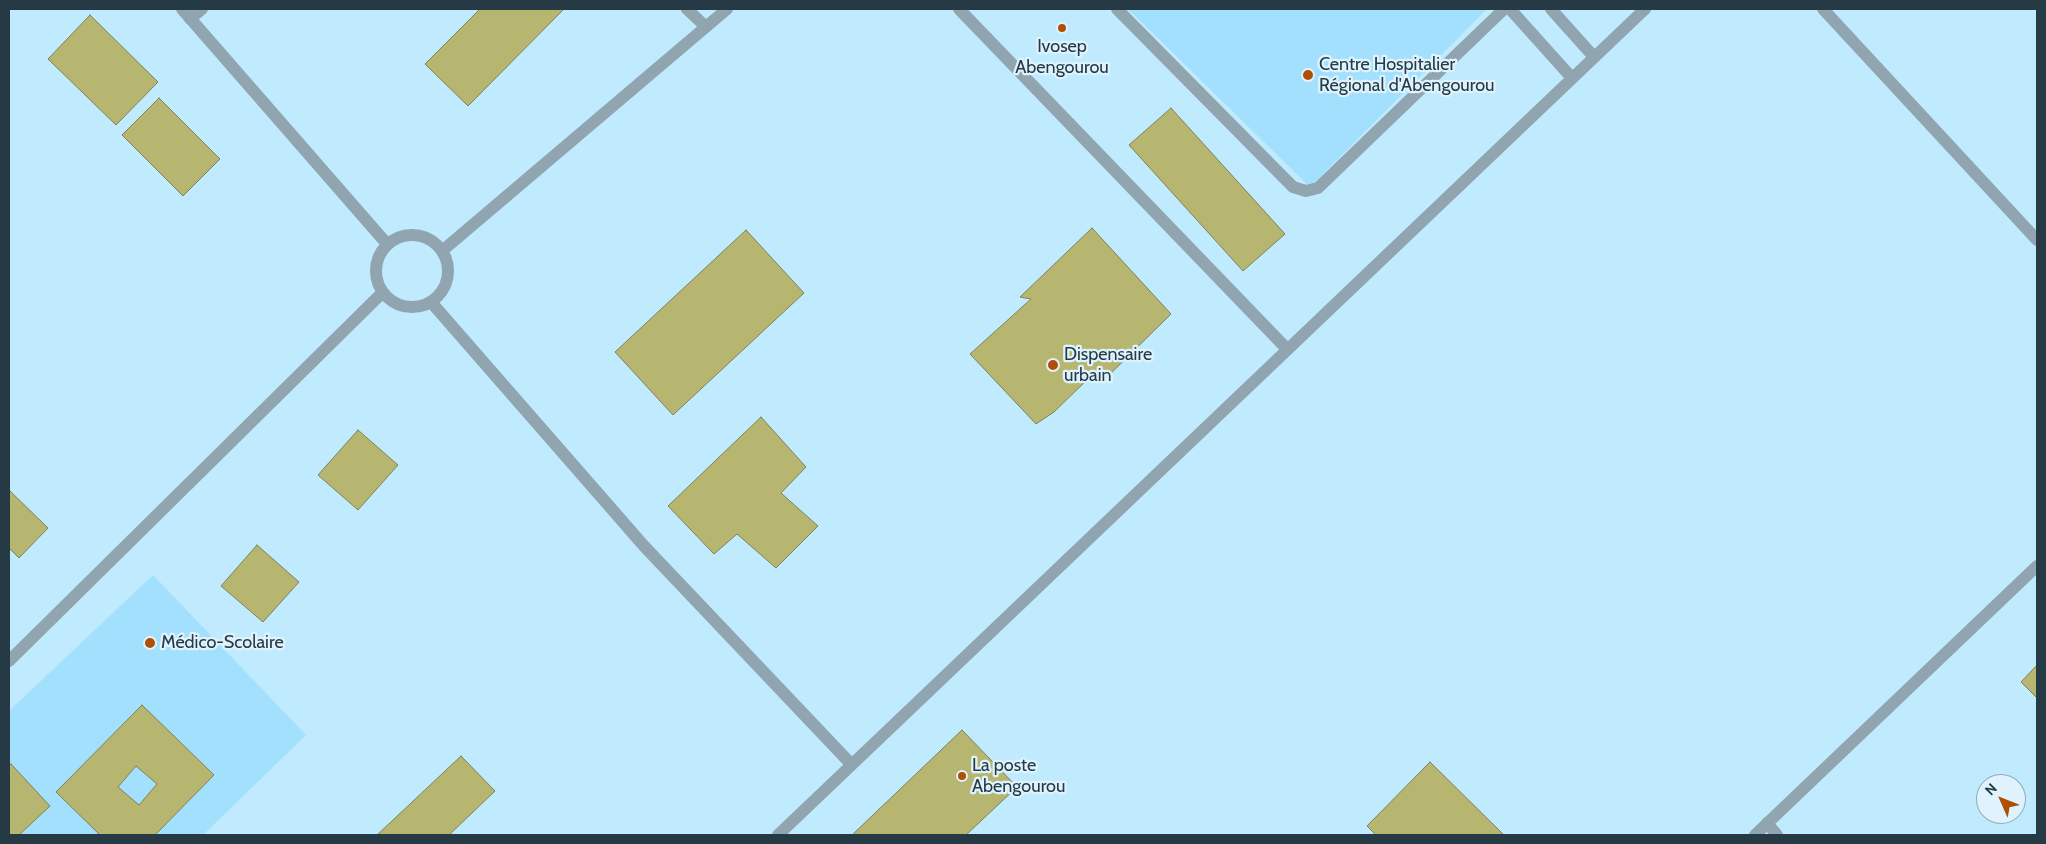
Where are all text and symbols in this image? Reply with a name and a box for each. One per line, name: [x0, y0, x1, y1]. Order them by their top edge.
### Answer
marker: Ivosep Abengourou: [1056, 22, 1068, 34]
place label: Ivosep Abengourou: [1015, 36, 1109, 78]
place label: Centre Hospitalier Régional d'Abengourou: [1319, 54, 1494, 96]
marker: Centre Hospitalier Régional d'Abengourou: [1301, 68, 1315, 82]
place label: Dispensaire urbain: [1064, 344, 1152, 386]
marker: Dispensaire urbain: [1046, 358, 1060, 372]
place label: Médico-Scolaire: [161, 632, 284, 654]
marker: Médico-Scolaire: [143, 636, 157, 650]
place label: La poste Abengourou: [972, 755, 1065, 798]
marker: La poste Abengourou: [956, 770, 968, 782]
north arrow: [1976, 774, 2026, 824]
text: N: [1981, 779, 2001, 799]

